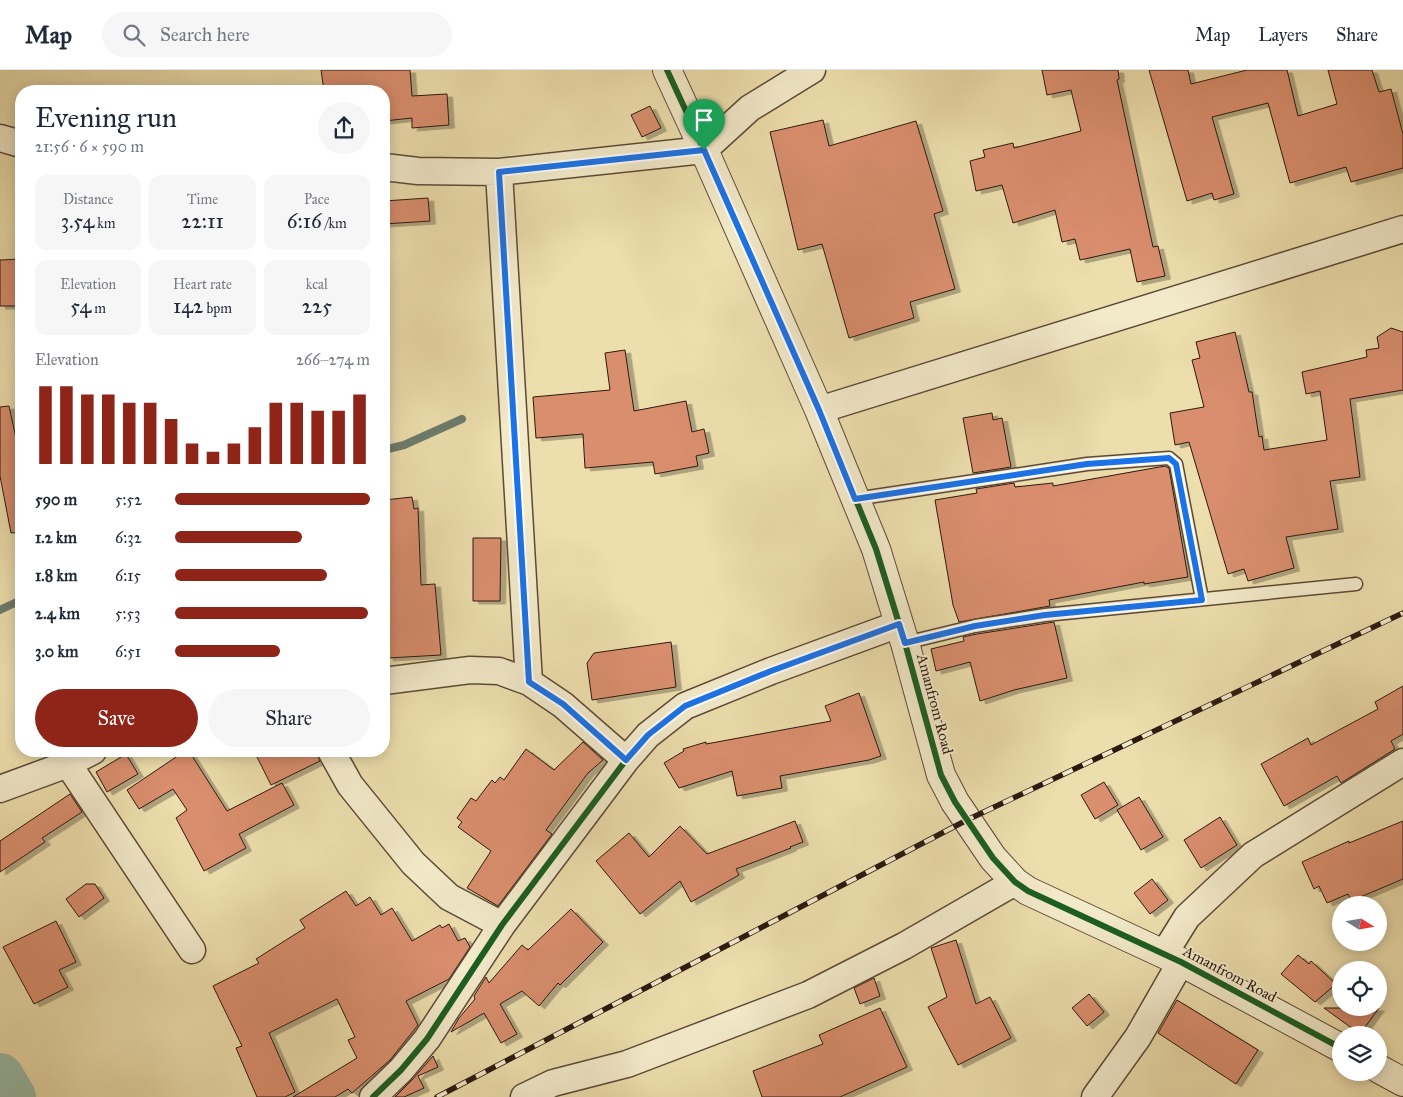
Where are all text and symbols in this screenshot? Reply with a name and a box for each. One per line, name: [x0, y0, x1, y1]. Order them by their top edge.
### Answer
search box: [102, 12, 452, 57]
text: Map: [25, 20, 72, 50]
icon: search: [120, 21, 148, 49]
text: Search here: [160, 23, 250, 46]
text: Map: [1195, 24, 1230, 46]
text: Layers: [1258, 24, 1308, 46]
text: Share: [1336, 24, 1378, 46]
pin: [683, 99, 725, 150]
text: Evening run: [35, 100, 177, 135]
button: share: [318, 102, 370, 154]
icon: arrive: [690, 106, 718, 134]
text: 21:56 · 6 × 590 m: [35, 137, 144, 156]
text: Distance: [63, 191, 113, 208]
text: Time: [187, 191, 218, 208]
text: Pace: [304, 191, 330, 208]
text: 3.54: [61, 208, 94, 234]
text: 22:11: [181, 208, 224, 234]
text: 6:16: [287, 208, 322, 234]
text: km: [94, 215, 116, 232]
text: /km: [322, 215, 347, 232]
text: Elevation: [60, 276, 116, 293]
text: Heart rate: [173, 276, 232, 293]
text: kcal: [306, 276, 328, 293]
text: 54: [70, 293, 91, 319]
text: 142: [173, 293, 203, 319]
text: 225: [302, 293, 332, 319]
text: m: [91, 300, 106, 317]
text: bpm: [203, 300, 232, 317]
text: Elevation: [35, 350, 99, 369]
text: 266–274 m: [296, 350, 370, 369]
text: 590 m: [35, 490, 77, 509]
text: 5:52: [115, 490, 142, 509]
text: 1.2 km: [35, 528, 77, 547]
text: 6:32: [115, 528, 142, 547]
text: 1.8 km: [35, 566, 77, 585]
text: 6:15: [115, 566, 141, 585]
text: 2.4 km: [35, 604, 80, 623]
text: 5:53: [115, 604, 140, 623]
text: 3.0 km: [35, 642, 78, 661]
text: 6:51: [115, 642, 141, 661]
street label: Amanfrom Road: [913, 651, 957, 757]
button: Save: [35, 689, 198, 747]
button: Share: [208, 689, 370, 747]
north arrow: [1332, 896, 1388, 951]
map controls: [1332, 896, 1387, 1081]
street label: Amanfrom Road: [1179, 941, 1280, 1006]
button: locate: [1332, 961, 1387, 1016]
button: layers: [1332, 1026, 1387, 1081]

